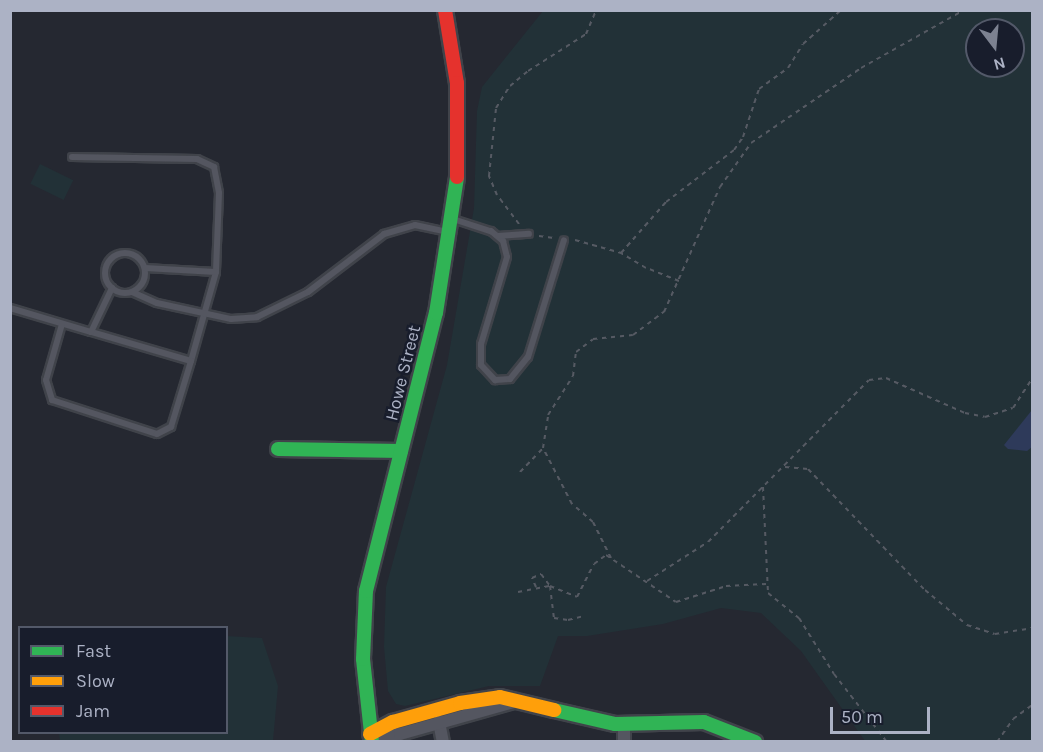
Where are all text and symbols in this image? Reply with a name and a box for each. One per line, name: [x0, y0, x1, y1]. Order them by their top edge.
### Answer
north arrow: [965, 18, 1025, 78]
text: N: [991, 53, 1008, 75]
street label: Howe Street: [381, 323, 425, 423]
legend: [18, 626, 228, 734]
text: Fast: [76, 640, 111, 662]
text: Slow: [76, 670, 115, 692]
scale bar: [833, 695, 934, 733]
text: Jam: [76, 700, 110, 722]
text: 50 m: [841, 706, 883, 728]

